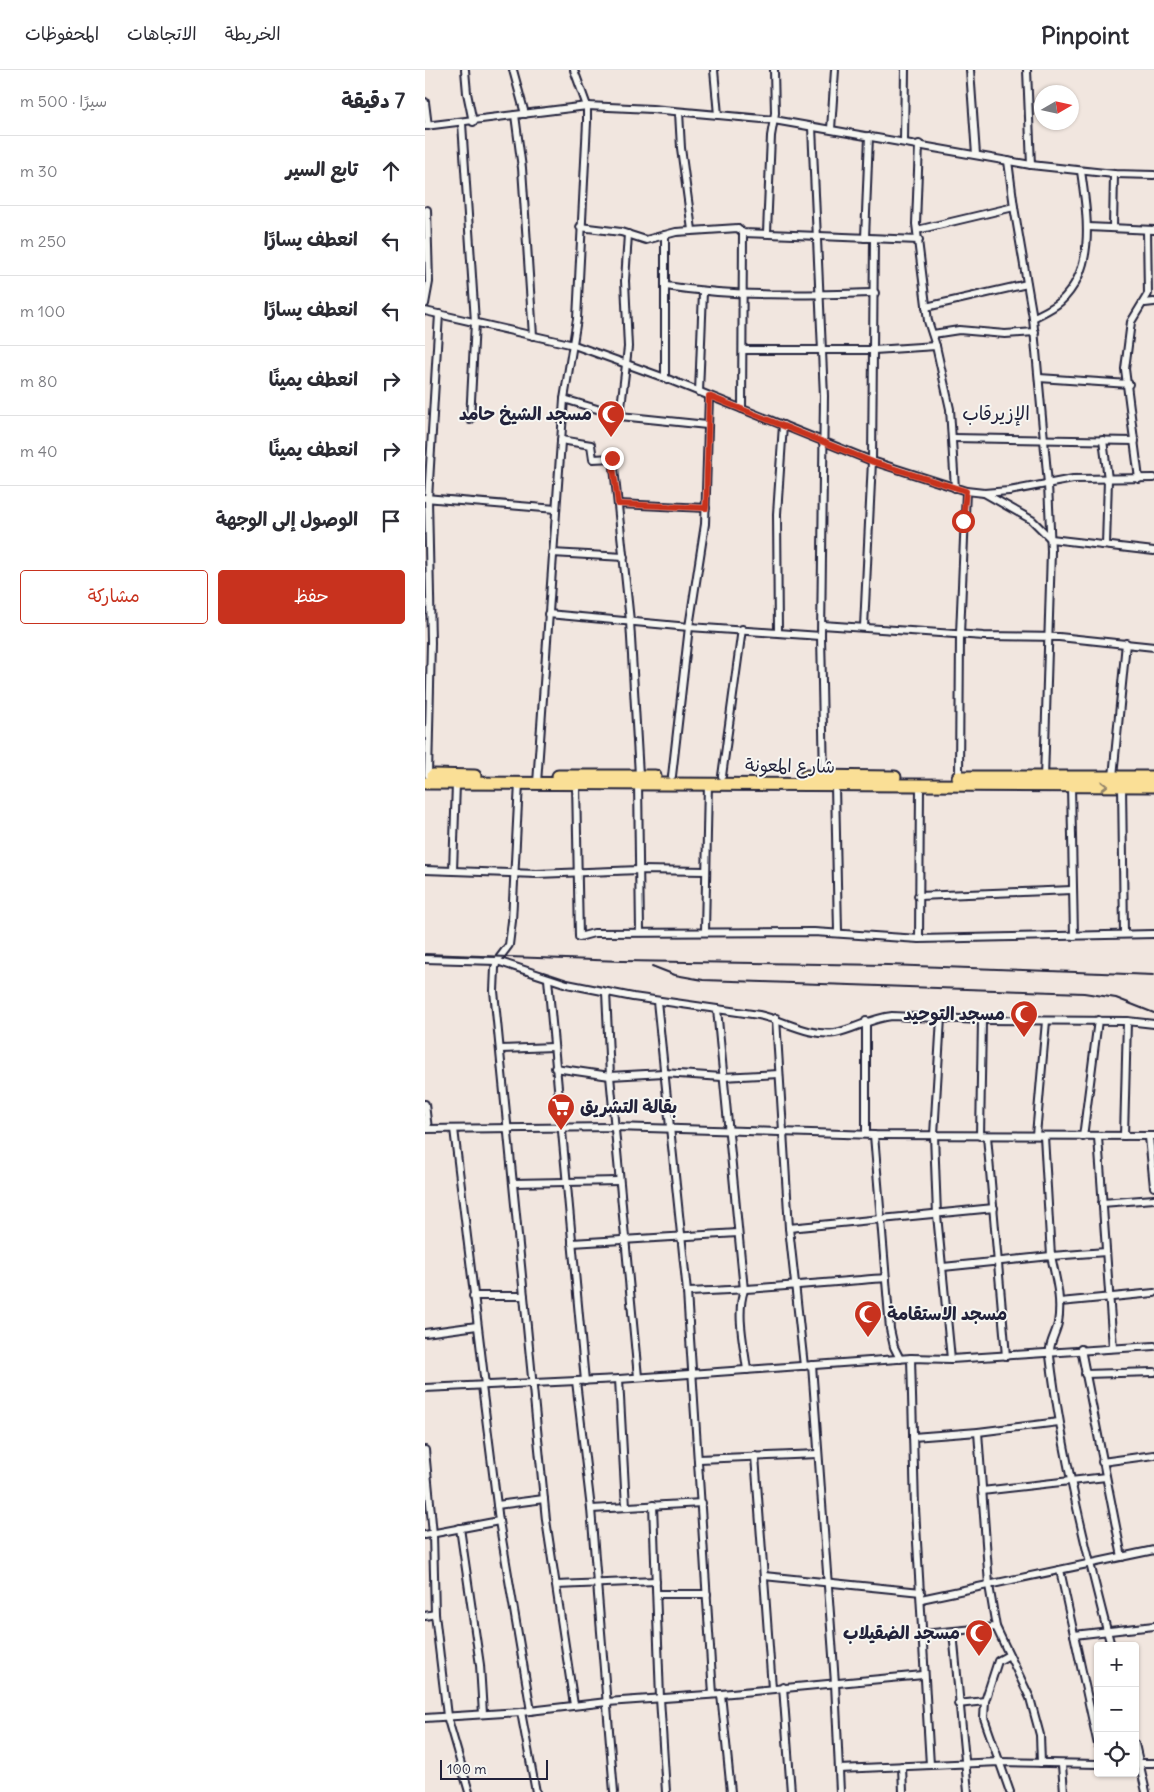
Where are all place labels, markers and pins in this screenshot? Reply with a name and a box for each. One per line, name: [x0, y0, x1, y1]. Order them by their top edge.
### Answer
mosque icon: مسجد الشيخ حامد: [596, 399, 626, 438]
place label: مسجد الشيخ حامد: [459, 402, 592, 426]
mosque icon: مسجد التوحيد: [1009, 999, 1039, 1038]
place label: مسجد التوحيد: [903, 1002, 1005, 1026]
supermarket icon: بقالة التشريق: [546, 1092, 576, 1131]
place label: بقالة التشريق: [580, 1095, 677, 1118]
mosque icon: مسجد الاستقامة: [853, 1299, 883, 1338]
place label: مسجد الاستقامة: [887, 1302, 1007, 1325]
mosque icon: مسجد الضقيلاب: [964, 1618, 994, 1657]
place label: مسجد الضقيلاب: [843, 1621, 960, 1644]

